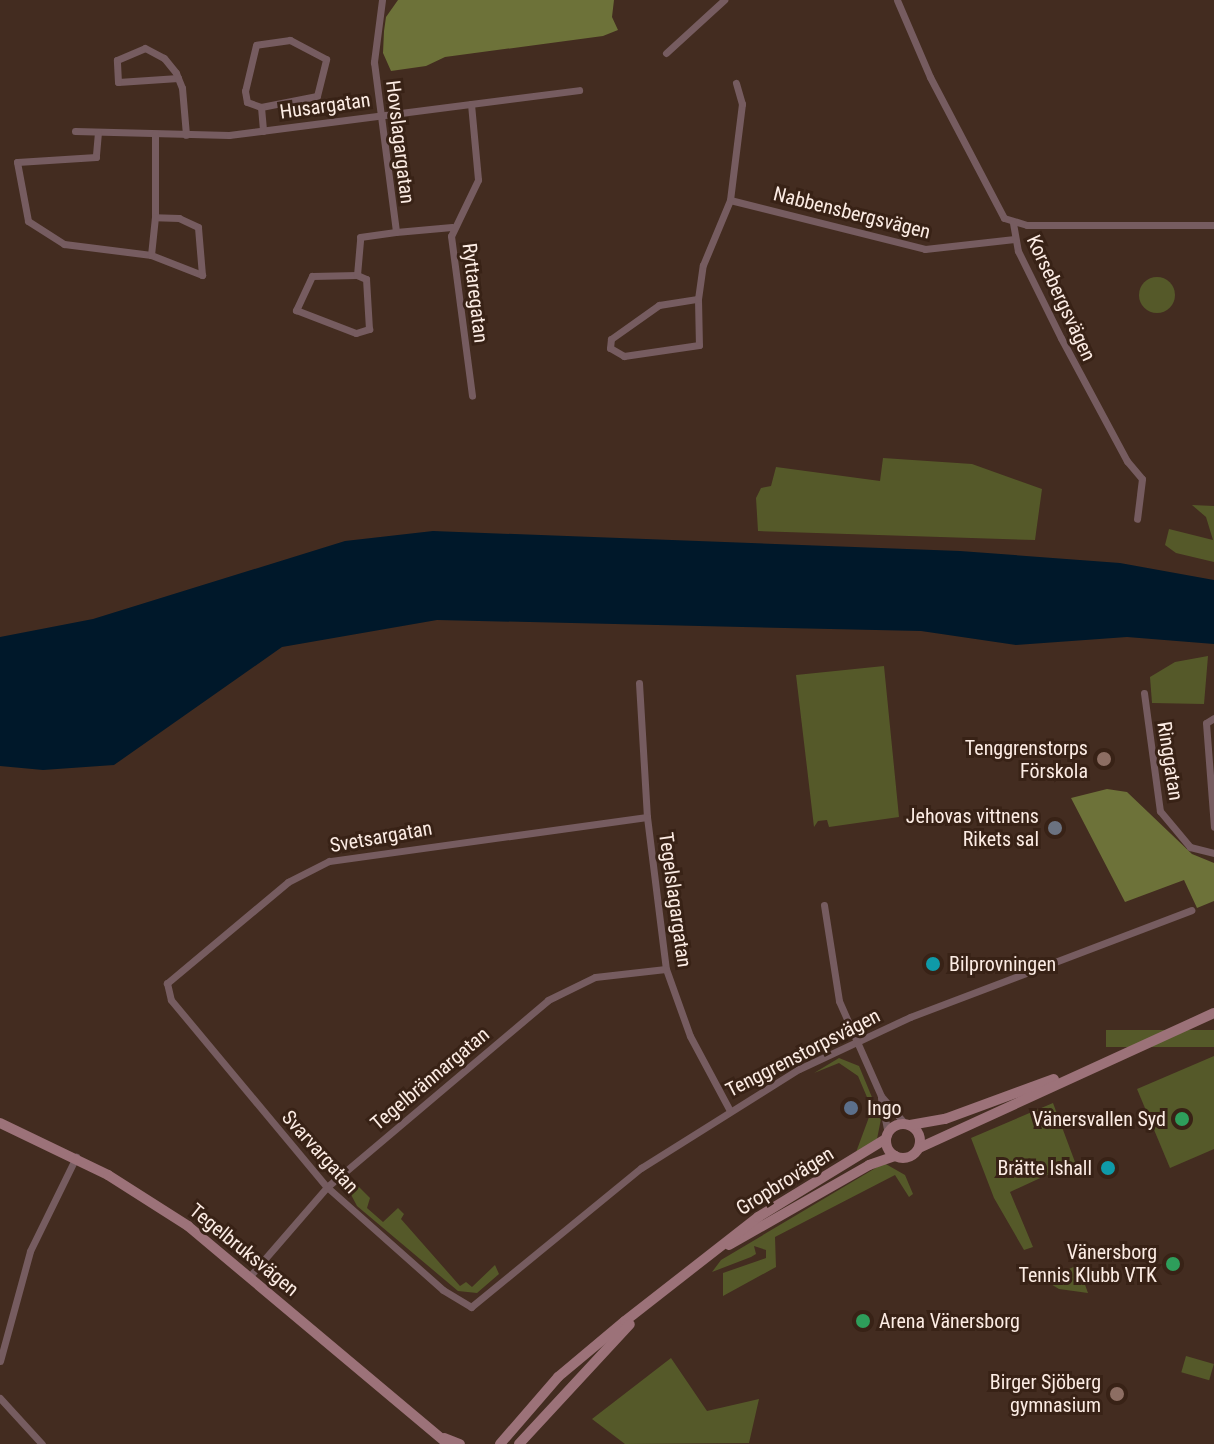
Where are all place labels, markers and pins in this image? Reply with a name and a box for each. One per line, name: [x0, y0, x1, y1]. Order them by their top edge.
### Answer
place label: Tenggrenstorps Förskola: [965, 736, 1088, 783]
marker: Tenggrenstorps Förskola: [1095, 750, 1113, 768]
place label: Jehovas vittnens Rikets sal: [906, 804, 1039, 851]
marker: Jehovas vittnens Rikets sal: [1046, 819, 1064, 837]
place label: Bilprovningen: [949, 952, 1056, 976]
marker: Bilprovningen: [924, 955, 942, 973]
place label: Ingo: [867, 1096, 902, 1120]
marker: Ingo: [842, 1099, 860, 1117]
place label: Vänersvallen Syd: [1032, 1107, 1166, 1131]
marker: Vänersvallen Syd: [1173, 1110, 1191, 1128]
place label: Brätte Ishall: [997, 1156, 1092, 1180]
marker: Brätte Ishall: [1099, 1159, 1117, 1177]
place label: Vänersborg Tennis Klubb VTK: [1018, 1240, 1157, 1287]
marker: Vänersborg Tennis Klubb VTK: [1164, 1255, 1182, 1273]
place label: Arena Vänersborg: [879, 1309, 1020, 1333]
marker: Arena Vänersborg: [854, 1312, 872, 1330]
place label: Birger Sjöberg gymnasium: [990, 1370, 1101, 1417]
marker: Birger Sjöberg gymnasium: [1108, 1385, 1126, 1403]

